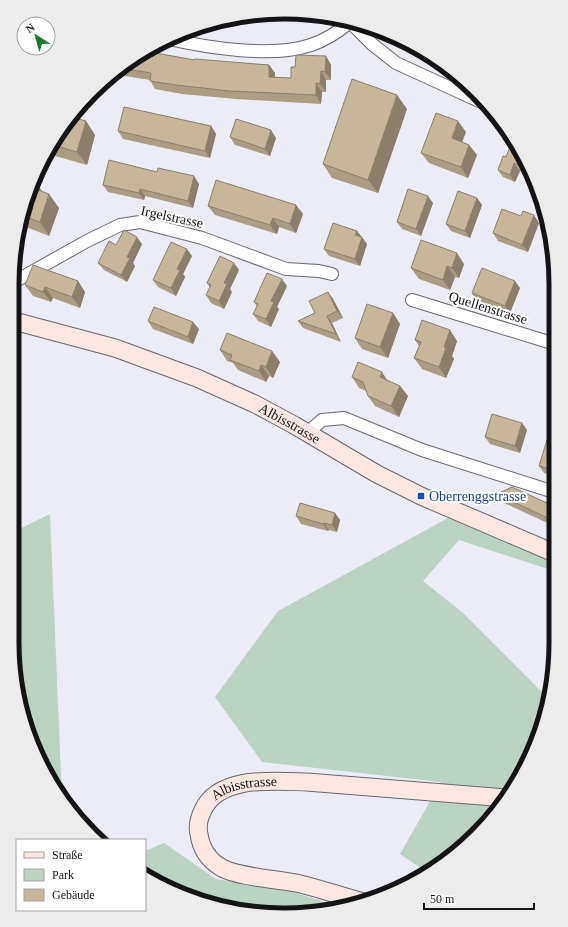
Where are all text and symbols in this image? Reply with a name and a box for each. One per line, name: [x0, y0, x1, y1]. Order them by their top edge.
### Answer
north arrow: [16, 16, 56, 56]
text: N: [23, 21, 37, 35]
street label: Irgelstrasse: [139, 203, 205, 231]
street label: Quellenstrasse: [447, 289, 529, 327]
street label: Albisstrasse: [256, 400, 323, 446]
place label: Oberrenggstrasse: [429, 489, 526, 504]
marker: Oberrenggstrasse: [416, 491, 426, 501]
street label: Albisstrasse: [208, 773, 277, 803]
legend: [16, 839, 146, 911]
text: Straße: [52, 848, 83, 862]
text: Park: [52, 868, 74, 882]
scale bar: [424, 885, 534, 911]
text: Gebäude: [52, 888, 95, 902]
text: 50 m: [430, 892, 455, 906]

